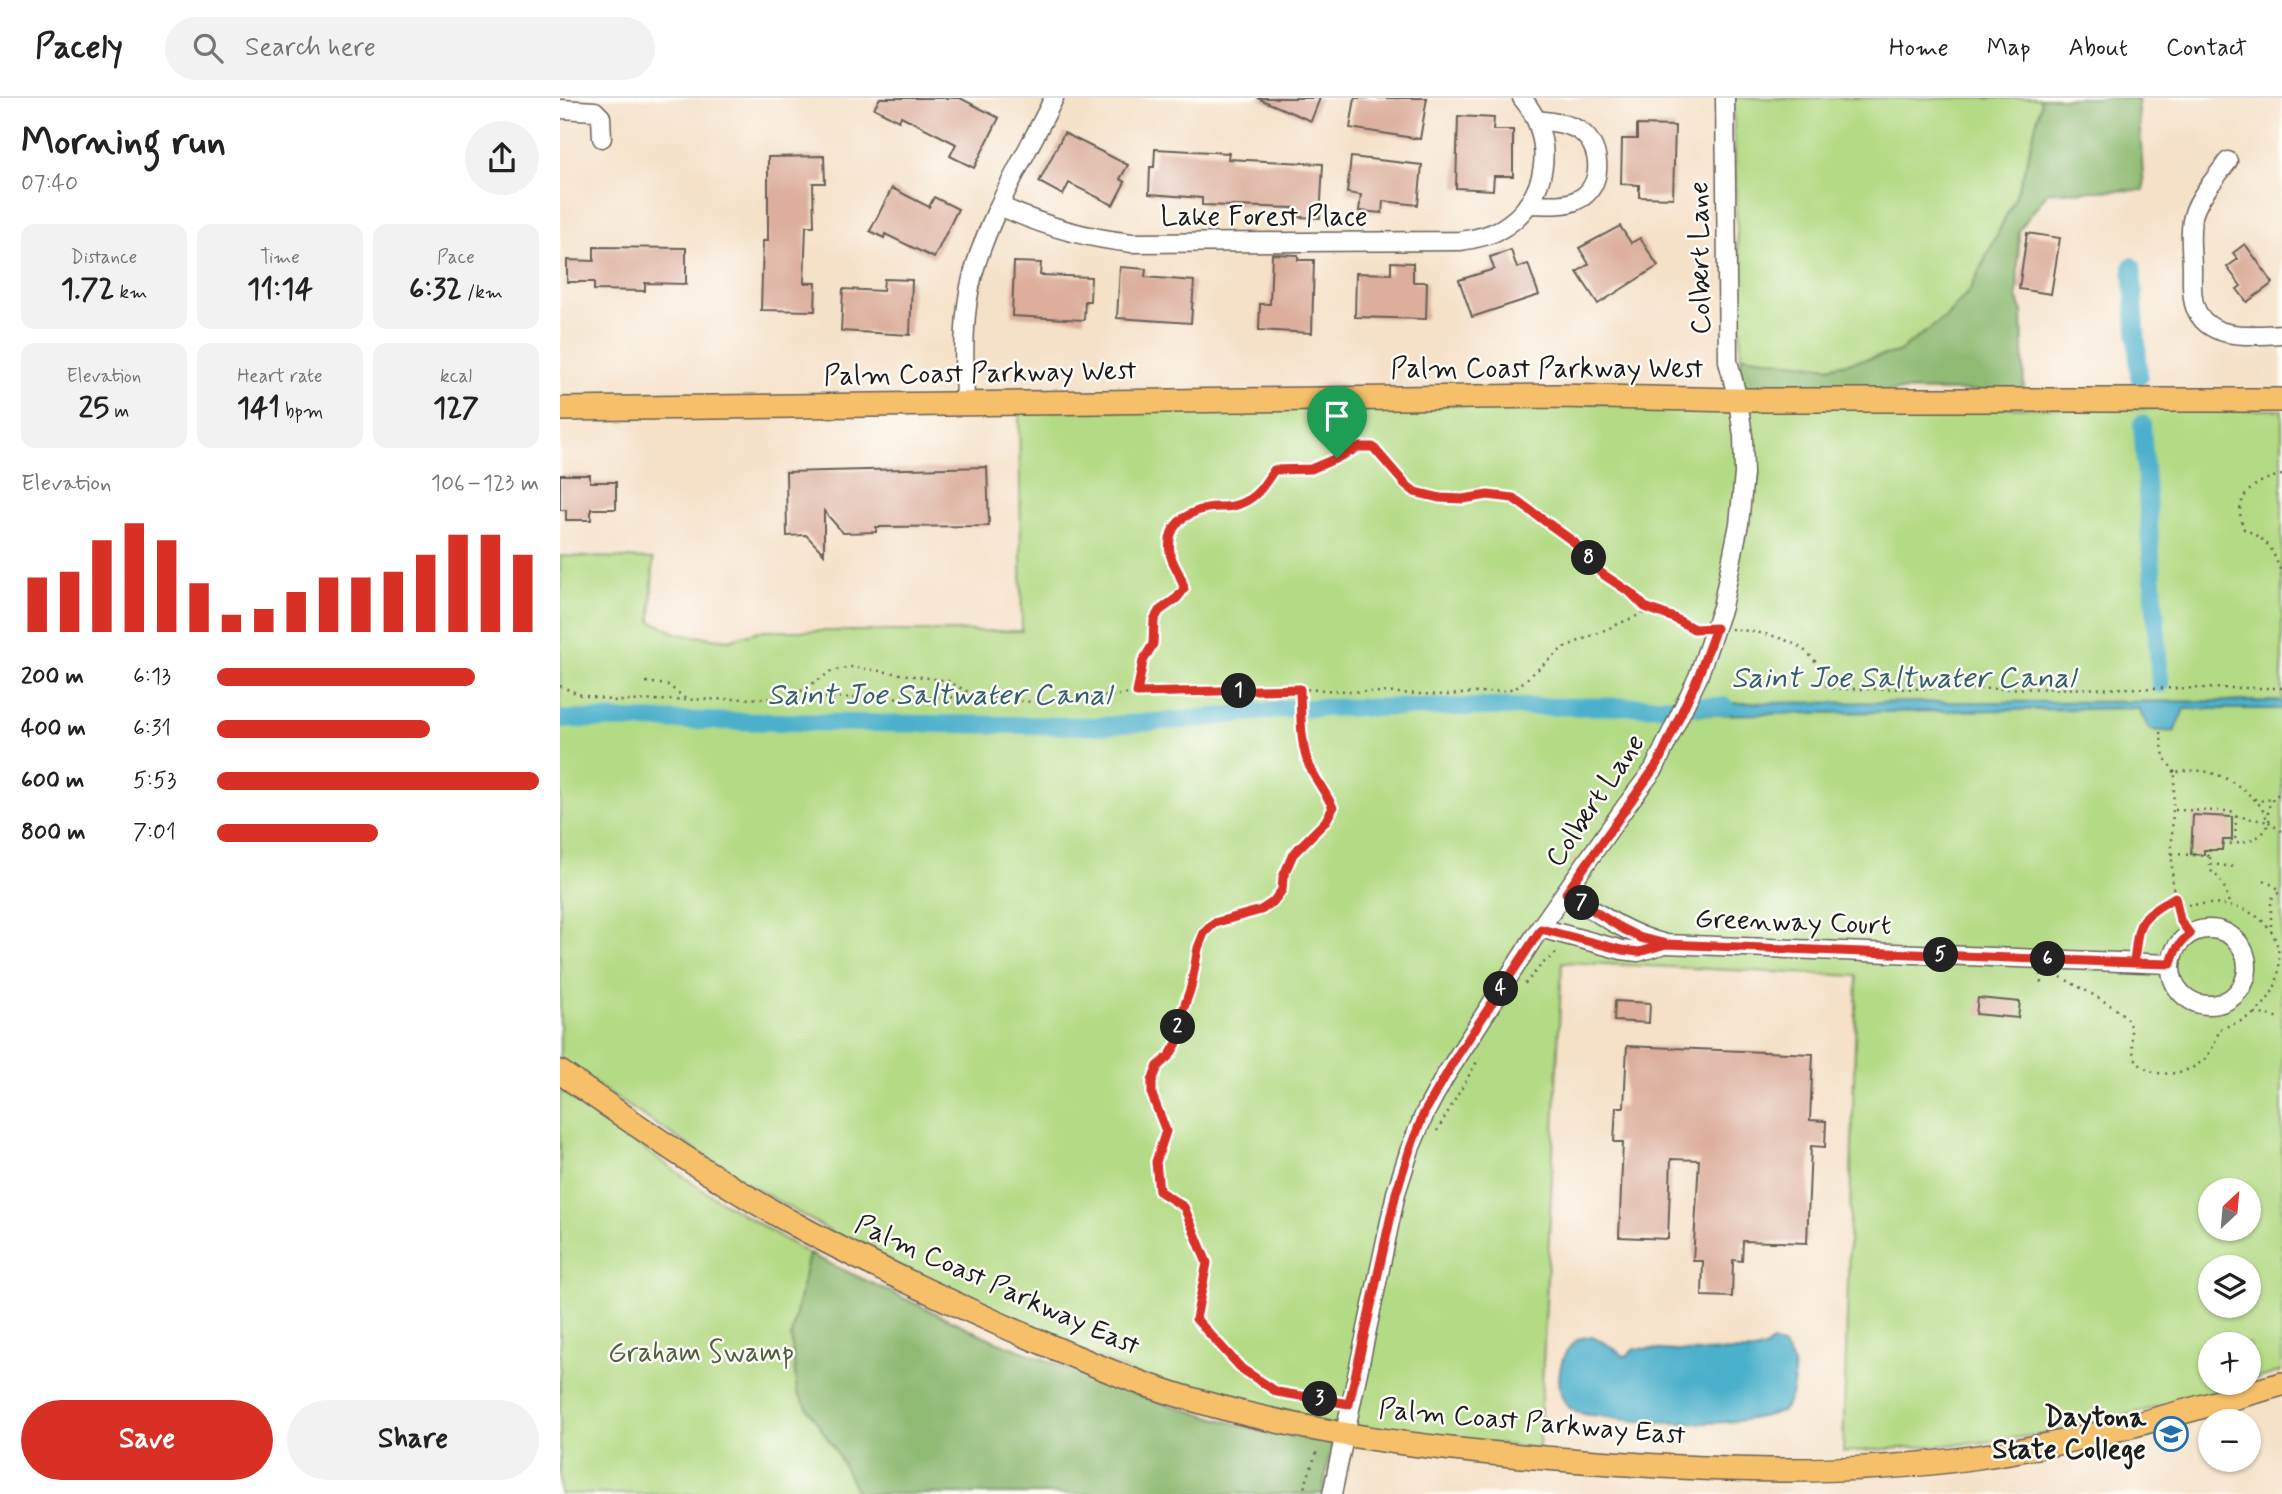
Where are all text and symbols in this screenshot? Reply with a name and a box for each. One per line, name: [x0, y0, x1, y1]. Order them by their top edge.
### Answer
search box: [165, 17, 655, 80]
text: Pacely: [35, 26, 123, 70]
icon: search: [189, 29, 227, 67]
text: Search here: [245, 31, 376, 65]
text: Home: [1889, 33, 1949, 64]
text: Map: [1987, 33, 2031, 64]
text: About: [2069, 33, 2128, 64]
text: Contact: [2166, 33, 2247, 64]
text: Morning run: [21, 118, 226, 167]
button: share: [465, 121, 539, 195]
text: 07:40: [21, 169, 78, 199]
street label: Colbert Lane: [1681, 181, 1721, 335]
street label: Lake Forest Place: [1160, 199, 1368, 236]
text: Distance: [71, 245, 137, 270]
text: Time: [260, 245, 300, 270]
text: Pace: [437, 245, 475, 270]
text: 1.72: [61, 270, 114, 309]
text: 11:14: [247, 270, 313, 309]
text: 6:32: [409, 270, 462, 309]
text: km: [114, 280, 147, 305]
text: /km: [462, 280, 503, 305]
street label: Palm Coast Parkway West: [1391, 351, 1704, 388]
street label: Palm Coast Parkway West: [823, 353, 1137, 395]
text: Elevation: [67, 364, 141, 389]
text: Heart rate: [237, 364, 323, 389]
text: kcal: [440, 364, 472, 389]
pin: [1307, 386, 1367, 458]
text: 25: [79, 389, 109, 428]
text: 141: [237, 389, 280, 428]
text: 127: [433, 389, 479, 428]
icon: arrive: [1318, 397, 1356, 435]
text: m: [109, 399, 129, 424]
text: bpm: [280, 399, 323, 424]
text: Elevation: [21, 469, 112, 499]
text: 106–123 m: [431, 469, 539, 499]
pin: 8: [1572, 540, 1606, 575]
text: 8: [1583, 545, 1594, 570]
water label: Saint Joe Saltwater Canal: [1731, 659, 2079, 698]
text: 200 m: [21, 662, 84, 692]
text: 6:13: [133, 662, 171, 692]
pin: 1: [1222, 674, 1256, 708]
water label: Saint Joe Saltwater Canal: [767, 676, 1115, 715]
text: 1: [1234, 678, 1243, 703]
text: 400 m: [21, 714, 86, 744]
text: 6:31: [133, 714, 171, 744]
street label: Colbert Lane: [1538, 727, 1654, 875]
text: 600 m: [21, 766, 84, 796]
text: 5:53: [133, 766, 176, 796]
text: 800 m: [21, 818, 85, 848]
text: 7:01: [133, 818, 176, 848]
pin: 7: [1564, 886, 1600, 920]
text: 7: [1576, 890, 1587, 915]
street label: Greenway Court: [1694, 901, 1892, 945]
pin: 5: [1924, 938, 1958, 972]
text: 5: [1935, 942, 1946, 967]
pin: 6: [2030, 942, 2066, 976]
text: 6: [2043, 946, 2052, 971]
pin: 4: [1483, 972, 1518, 1006]
text: 4: [1495, 976, 1506, 1001]
pin: 2: [1160, 1010, 1196, 1044]
text: 2: [1173, 1014, 1182, 1039]
north arrow: [2198, 1178, 2261, 1241]
map controls: [2198, 1178, 2261, 1472]
street label: Palm Coast Parkway East: [849, 1206, 1146, 1366]
button: layers: [2198, 1255, 2261, 1318]
button: +: [2198, 1332, 2261, 1395]
park label: Graham Swamp: [608, 1335, 794, 1372]
pin: 3: [1302, 1382, 1338, 1416]
text: 3: [1315, 1386, 1324, 1411]
street label: Palm Coast Parkway East: [1377, 1391, 1688, 1455]
button: Save: [21, 1400, 273, 1480]
button: Share: [287, 1400, 539, 1480]
place label: Daytona State College: [1992, 1400, 2147, 1470]
button: −: [2198, 1409, 2261, 1472]
school or university icon: Daytona State College: [2152, 1415, 2190, 1453]

